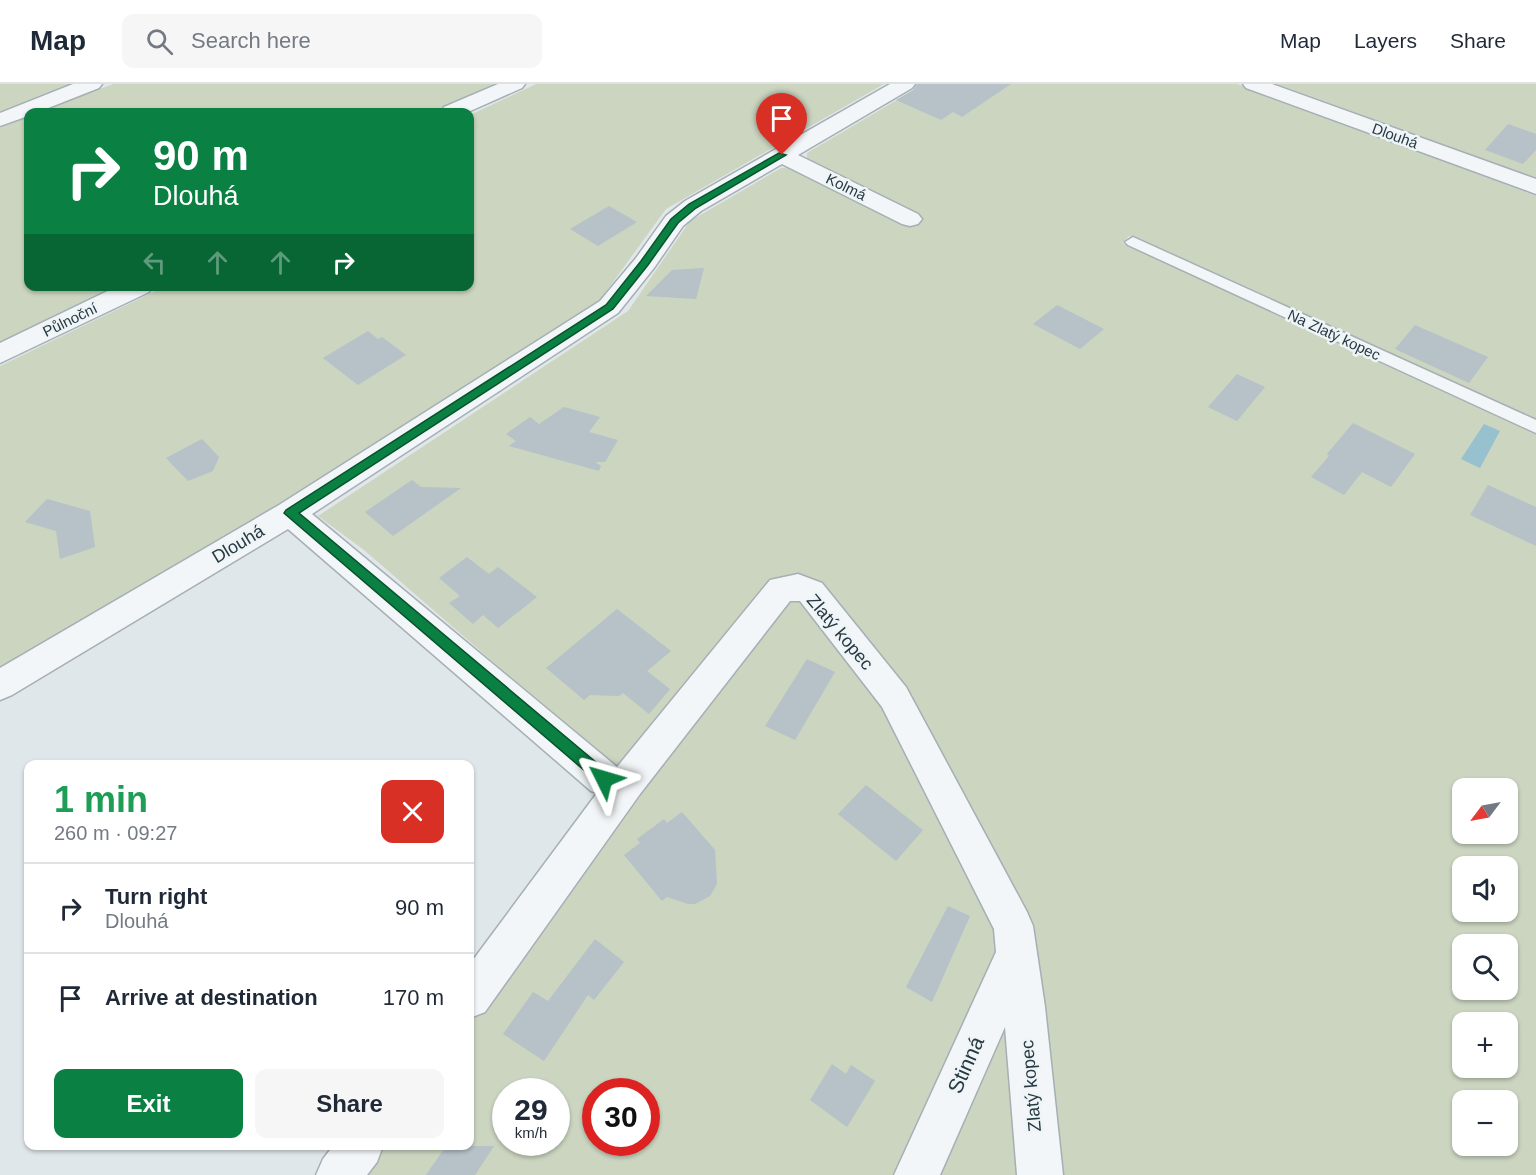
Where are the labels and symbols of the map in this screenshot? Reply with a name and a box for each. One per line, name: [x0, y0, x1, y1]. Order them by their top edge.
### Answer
pin: [756, 93, 807, 155]
street label: Dlouhá: [1370, 119, 1421, 152]
street label: Kolmá: [823, 170, 870, 204]
street label: Půlnoční: [40, 299, 100, 340]
street label: Na Zlatý kopec: [1285, 306, 1384, 364]
street label: Dlouhá: [208, 520, 268, 567]
street label: Zlatý kopec: [803, 590, 877, 674]
position arrow: [572, 747, 636, 811]
north arrow: [1452, 778, 1518, 844]
street label: Stinná: [943, 1033, 988, 1097]
street label: Zlatý kopec: [1017, 1039, 1045, 1133]
speed limit sign: 30: [582, 1078, 660, 1156]

